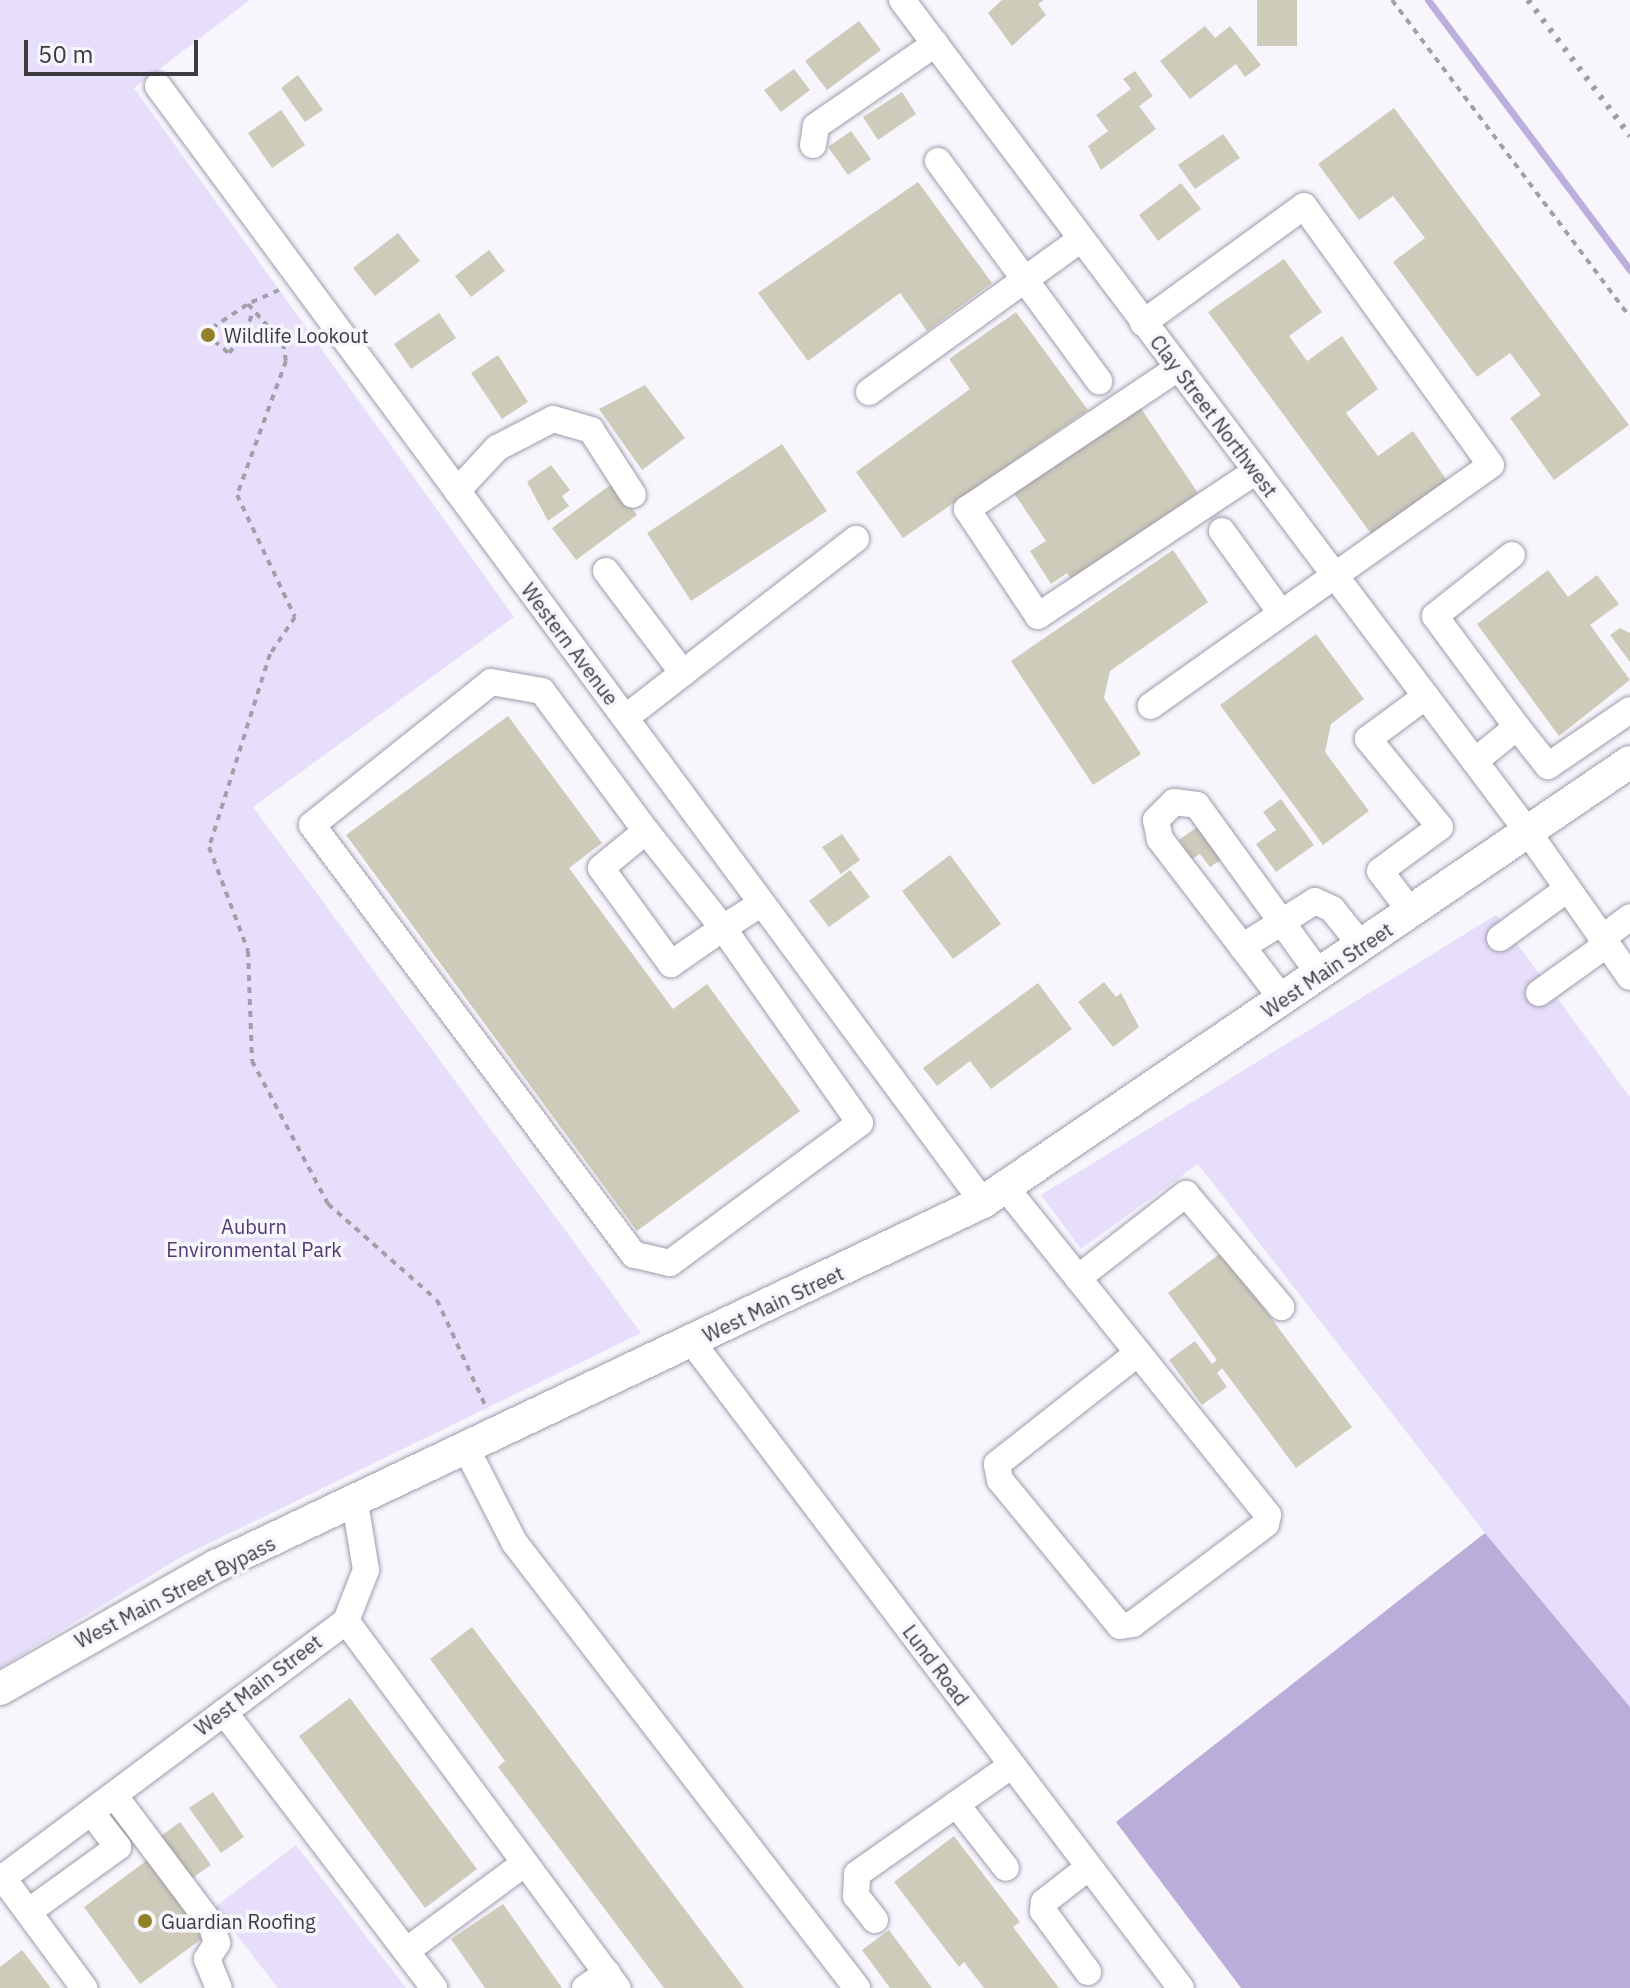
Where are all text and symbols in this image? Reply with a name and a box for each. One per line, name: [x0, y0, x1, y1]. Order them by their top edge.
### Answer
scale bar: [28, 24, 202, 74]
text: 50 m: [38, 38, 93, 70]
place label: Wildlife Lookout: [224, 323, 368, 347]
marker: Wildlife Lookout: [199, 326, 217, 344]
street label: Clay Street Northwest: [1145, 330, 1283, 502]
street label: Western Avenue: [516, 578, 624, 710]
street label: West Main Street: [1257, 917, 1397, 1023]
park label: Auburn Environmental Park: [166, 1215, 342, 1262]
street label: West Main Street: [699, 1261, 847, 1347]
street label: West Main Street Bypass: [71, 1531, 279, 1653]
street label: Lund Road: [898, 1620, 974, 1710]
street label: West Main Street: [190, 1629, 326, 1741]
place label: Guardian Roofing: [161, 1909, 316, 1933]
marker: Guardian Roofing: [136, 1912, 154, 1930]

